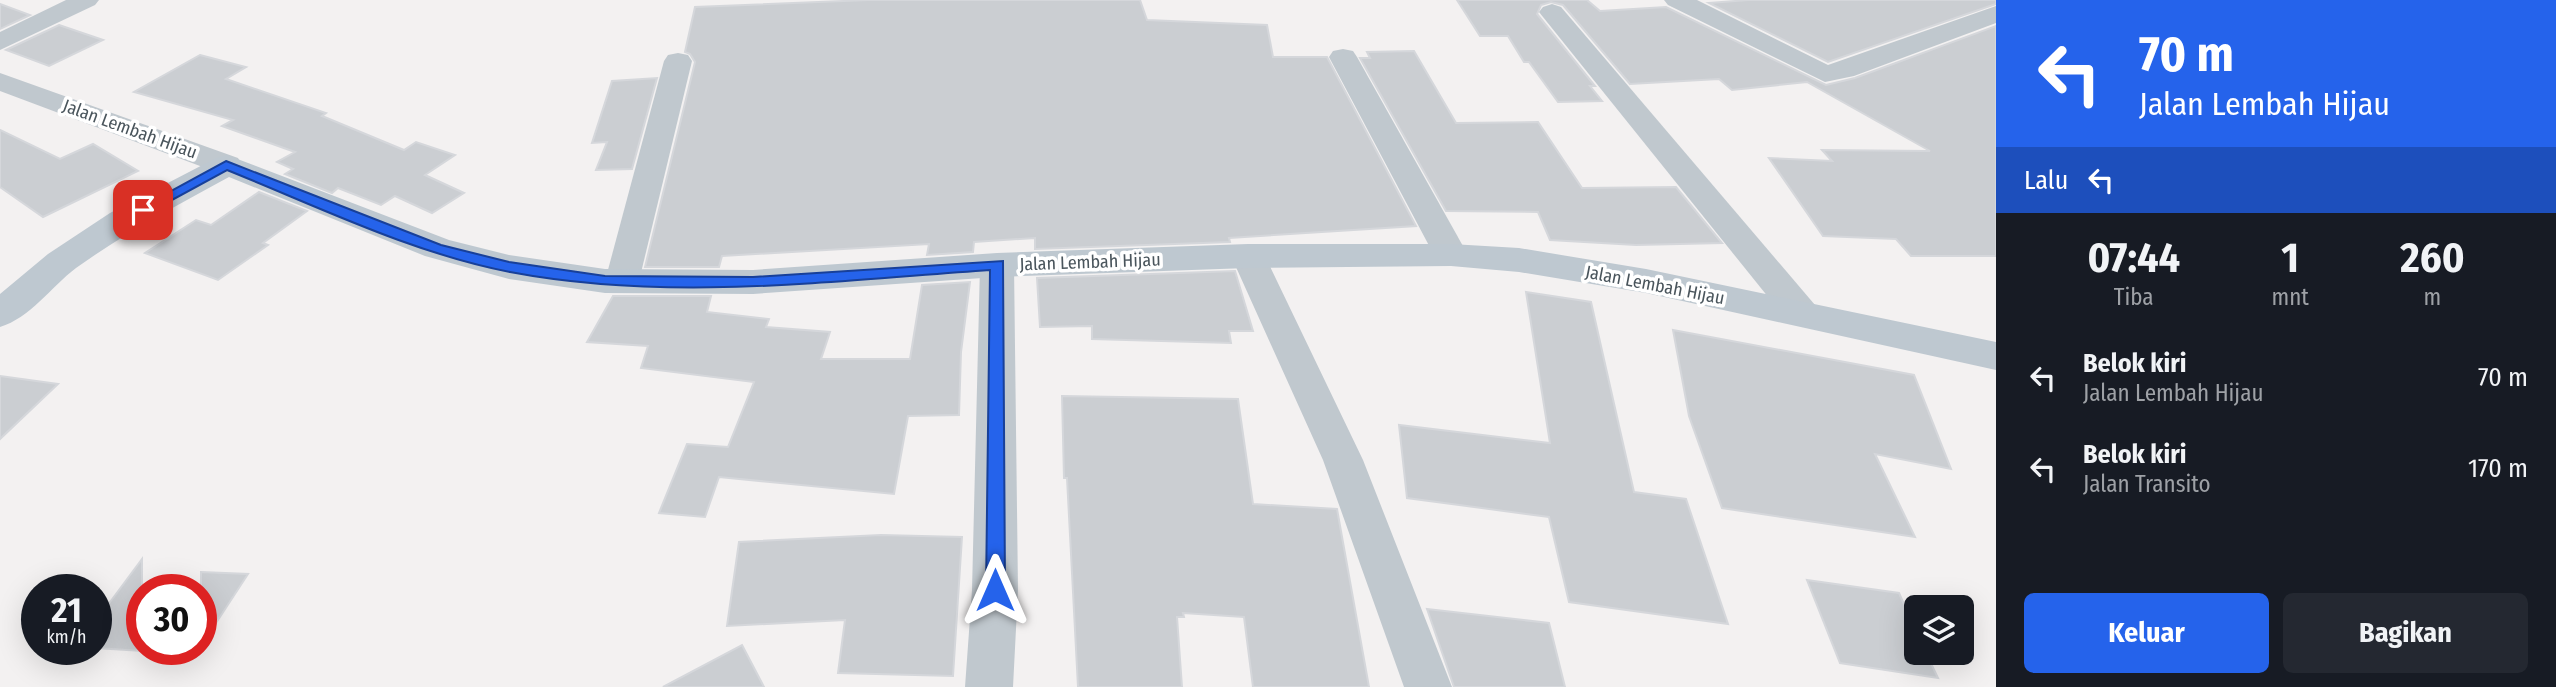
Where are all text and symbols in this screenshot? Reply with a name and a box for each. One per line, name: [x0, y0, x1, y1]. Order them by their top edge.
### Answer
text: 70 m: [2139, 25, 2234, 84]
icon: left: [2024, 28, 2115, 119]
text: Jalan Lembah Hijau: [2139, 85, 2390, 123]
street label: Jalan Lembah Hijau: [60, 95, 200, 163]
icon: left: [2082, 161, 2120, 199]
text: Lalu: [2024, 165, 2068, 196]
pin: [113, 180, 173, 240]
icon: arrive: [124, 191, 162, 229]
text: 07:44: [2087, 233, 2180, 283]
text: 1: [2281, 233, 2299, 283]
text: 260: [2400, 233, 2465, 283]
street label: Jalan Lembah Hijau: [1019, 249, 1161, 275]
street label: Jalan Lembah Hijau: [1584, 261, 1726, 309]
text: Tiba: [2114, 283, 2154, 311]
text: mnt: [2271, 283, 2309, 311]
text: m: [2424, 283, 2441, 311]
text: Belok kiri: [2083, 348, 2186, 379]
icon: left: [2024, 359, 2062, 397]
text: 70 m: [2478, 362, 2528, 393]
text: Jalan Lembah Hijau: [2083, 379, 2263, 407]
text: Belok kiri: [2083, 439, 2186, 470]
icon: left: [2024, 450, 2062, 488]
text: 170 m: [2468, 453, 2528, 484]
text: Jalan Transito: [2083, 470, 2211, 498]
position arrow: [958, 553, 1032, 627]
speed limit sign: 30: [126, 574, 217, 665]
text: 21: [51, 589, 82, 631]
button: Keluar: [2024, 593, 2269, 673]
button: Bagikan: [2283, 593, 2528, 673]
map controls: [1904, 595, 1974, 665]
button: layers: [1904, 595, 1974, 665]
text: km/h: [46, 626, 87, 648]

